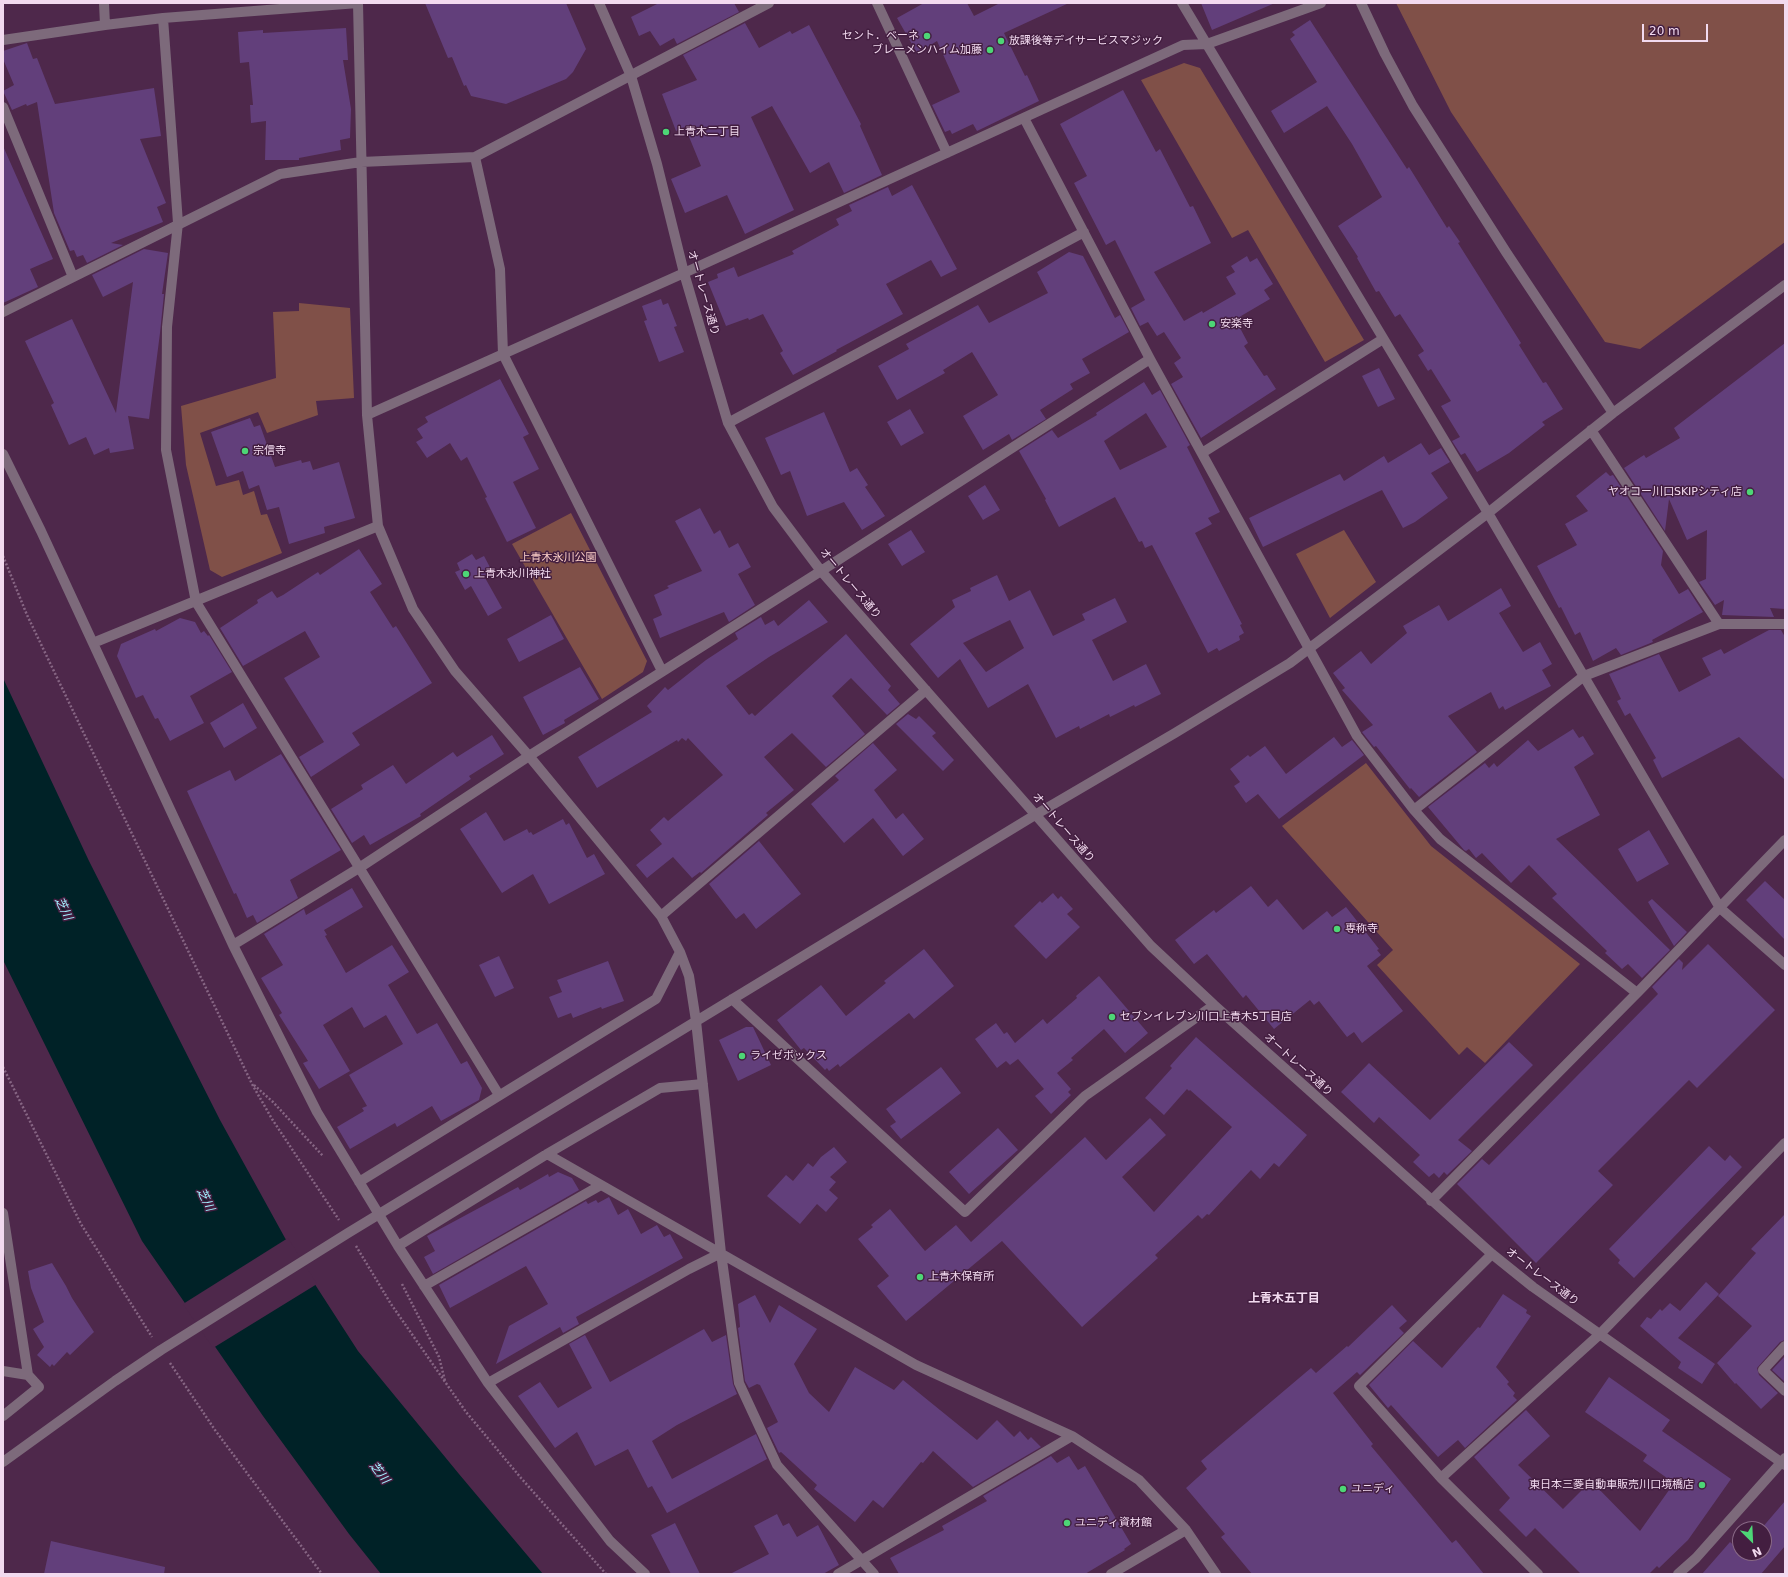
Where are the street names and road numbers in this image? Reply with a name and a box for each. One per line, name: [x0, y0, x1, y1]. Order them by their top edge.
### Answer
street label: オートレース通り: [685, 249, 721, 337]
street label: オートレース通り: [817, 546, 883, 622]
street label: オートレース通り: [1029, 790, 1097, 866]
street label: オートレース通り: [1261, 1031, 1335, 1099]
street label: オートレース通り: [1503, 1245, 1581, 1309]

